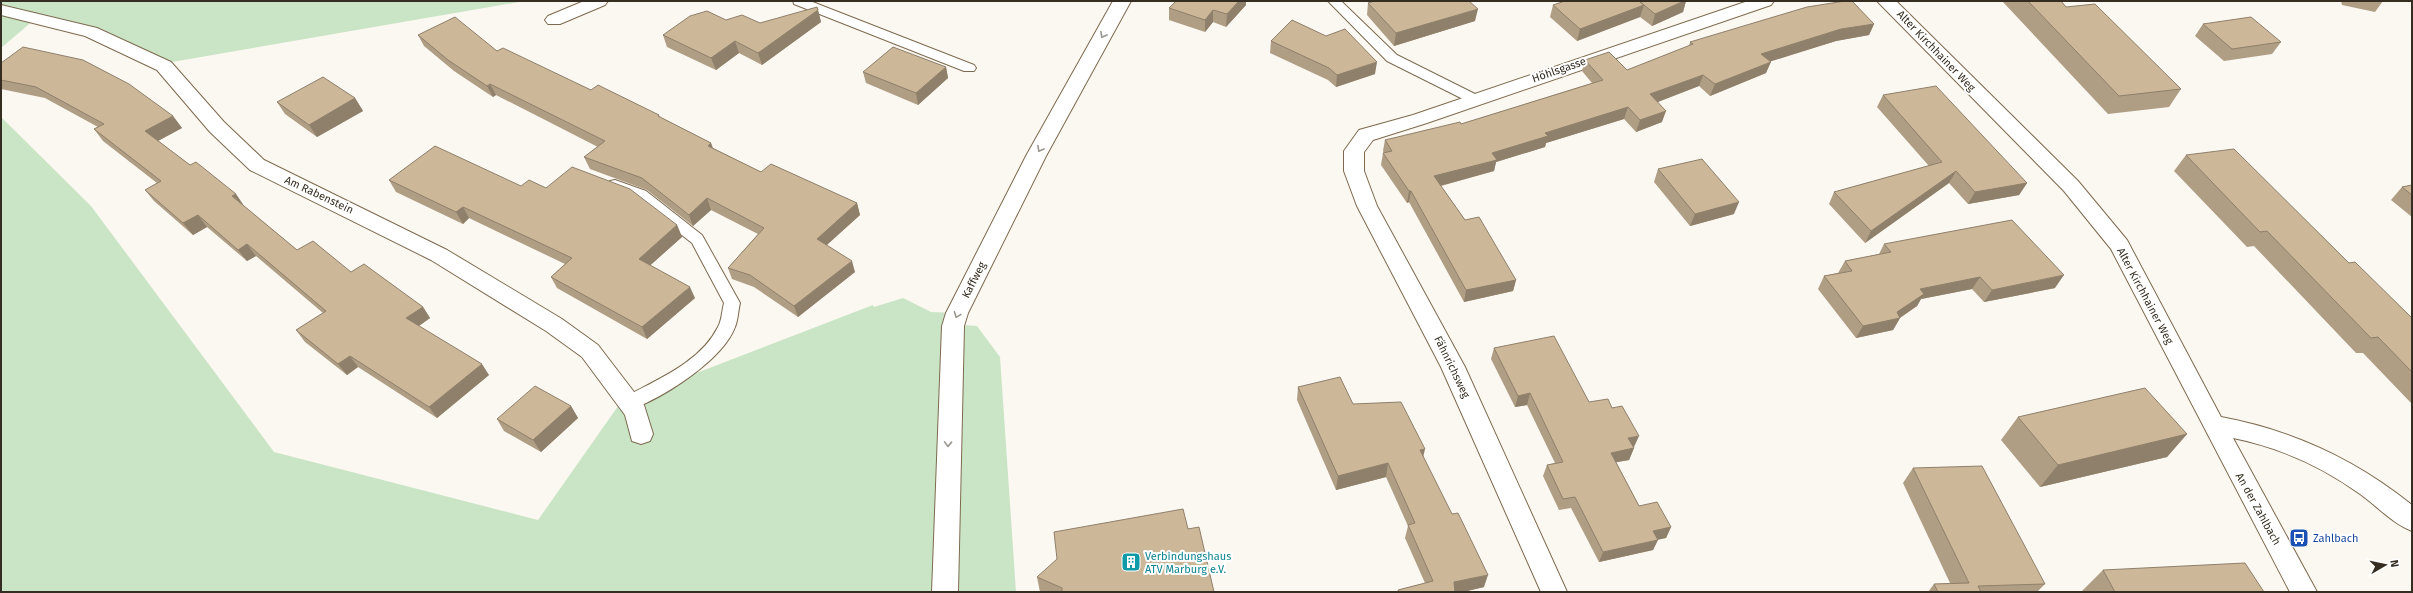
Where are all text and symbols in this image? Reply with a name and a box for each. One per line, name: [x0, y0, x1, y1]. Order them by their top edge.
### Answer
street label: Alter Kirchhainer Weg: [1894, 8, 1978, 94]
one-way arrow: [1101, 31, 1108, 38]
street label: Höhlsgasse: [1530, 55, 1588, 85]
one-way arrow: [1038, 145, 1045, 152]
street label: Am Rabenstein: [282, 173, 356, 217]
street label: Alter Kirchhainer Weg: [2114, 245, 2176, 347]
street label: Kaffweg: [959, 259, 989, 300]
one-way arrow: [954, 312, 962, 319]
street label: Fähnrichsweg: [1431, 334, 1473, 400]
one-way arrow: [944, 441, 952, 447]
street label: An der Zahlbach: [2233, 471, 2283, 547]
bus stop icon: Zahlbach: [2288, 527, 2310, 549]
place label: Zahlbach: [2313, 532, 2358, 545]
north arrow: [2365, 545, 2405, 585]
place label: Verbindungshaus ATV Marburg e.V.: [1145, 550, 1231, 576]
building icon: Verbindungshaus ATV Marburg e.V.: [1120, 551, 1142, 573]
text: N: [2387, 559, 2401, 568]

